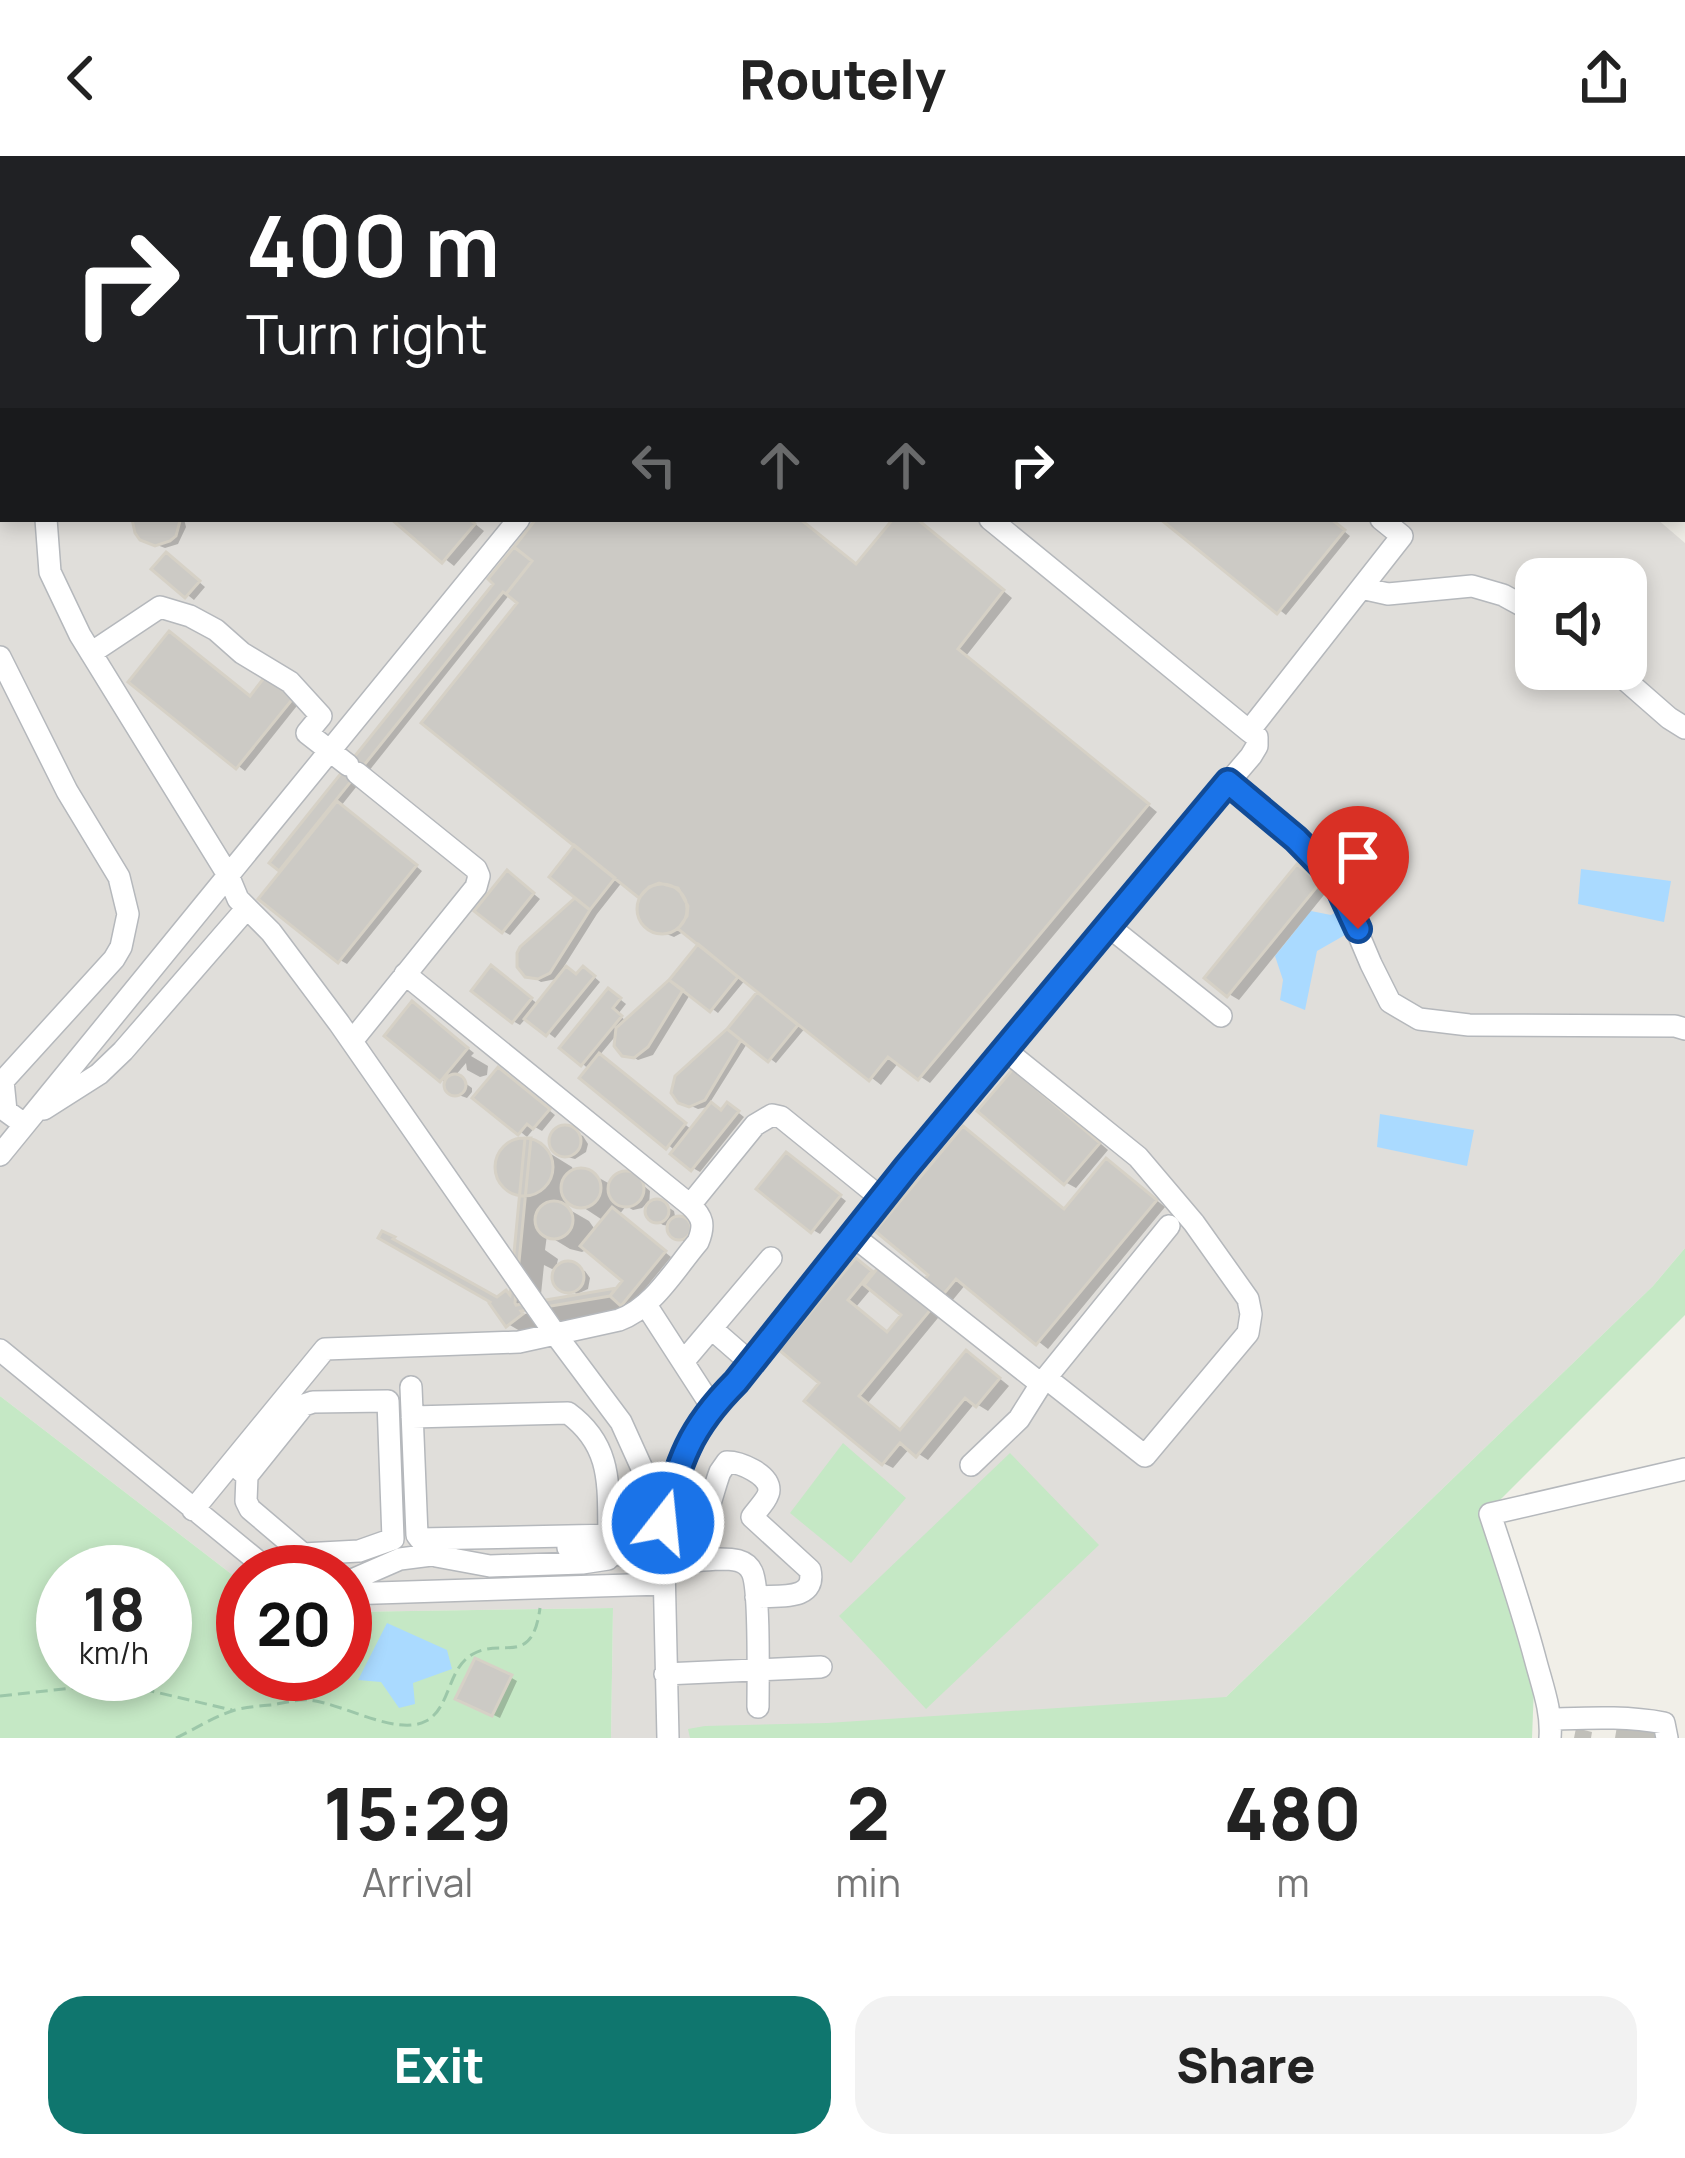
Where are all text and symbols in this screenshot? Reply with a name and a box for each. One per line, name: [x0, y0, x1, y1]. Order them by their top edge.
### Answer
text: Routely: [739, 41, 946, 115]
icon: back: [48, 45, 114, 111]
icon: share: [1571, 45, 1637, 111]
text: 400 m: [246, 187, 500, 302]
icon: right: [48, 204, 204, 360]
text: Turn right: [246, 296, 488, 370]
icon: left: [621, 432, 687, 498]
icon: ahead: [747, 432, 813, 498]
icon: ahead: [873, 432, 939, 498]
icon: right: [999, 432, 1065, 498]
map controls: [1515, 558, 1647, 690]
button: sound: [1515, 558, 1647, 690]
pin: [1307, 806, 1409, 929]
icon: arrive: [1325, 824, 1391, 890]
position arrow: [600, 1460, 726, 1586]
speed limit sign: 20: [216, 1545, 372, 1701]
text: 18: [82, 1567, 146, 1649]
text: km/h: [79, 1632, 149, 1673]
text: 15:29: [323, 1763, 512, 1862]
text: 2: [846, 1763, 890, 1862]
text: 480: [1224, 1763, 1362, 1862]
text: Arrival: [362, 1855, 473, 1909]
text: min: [836, 1855, 901, 1909]
text: m: [1276, 1855, 1309, 1909]
button: Exit: [48, 1996, 831, 2134]
button: Share: [855, 1996, 1637, 2134]

